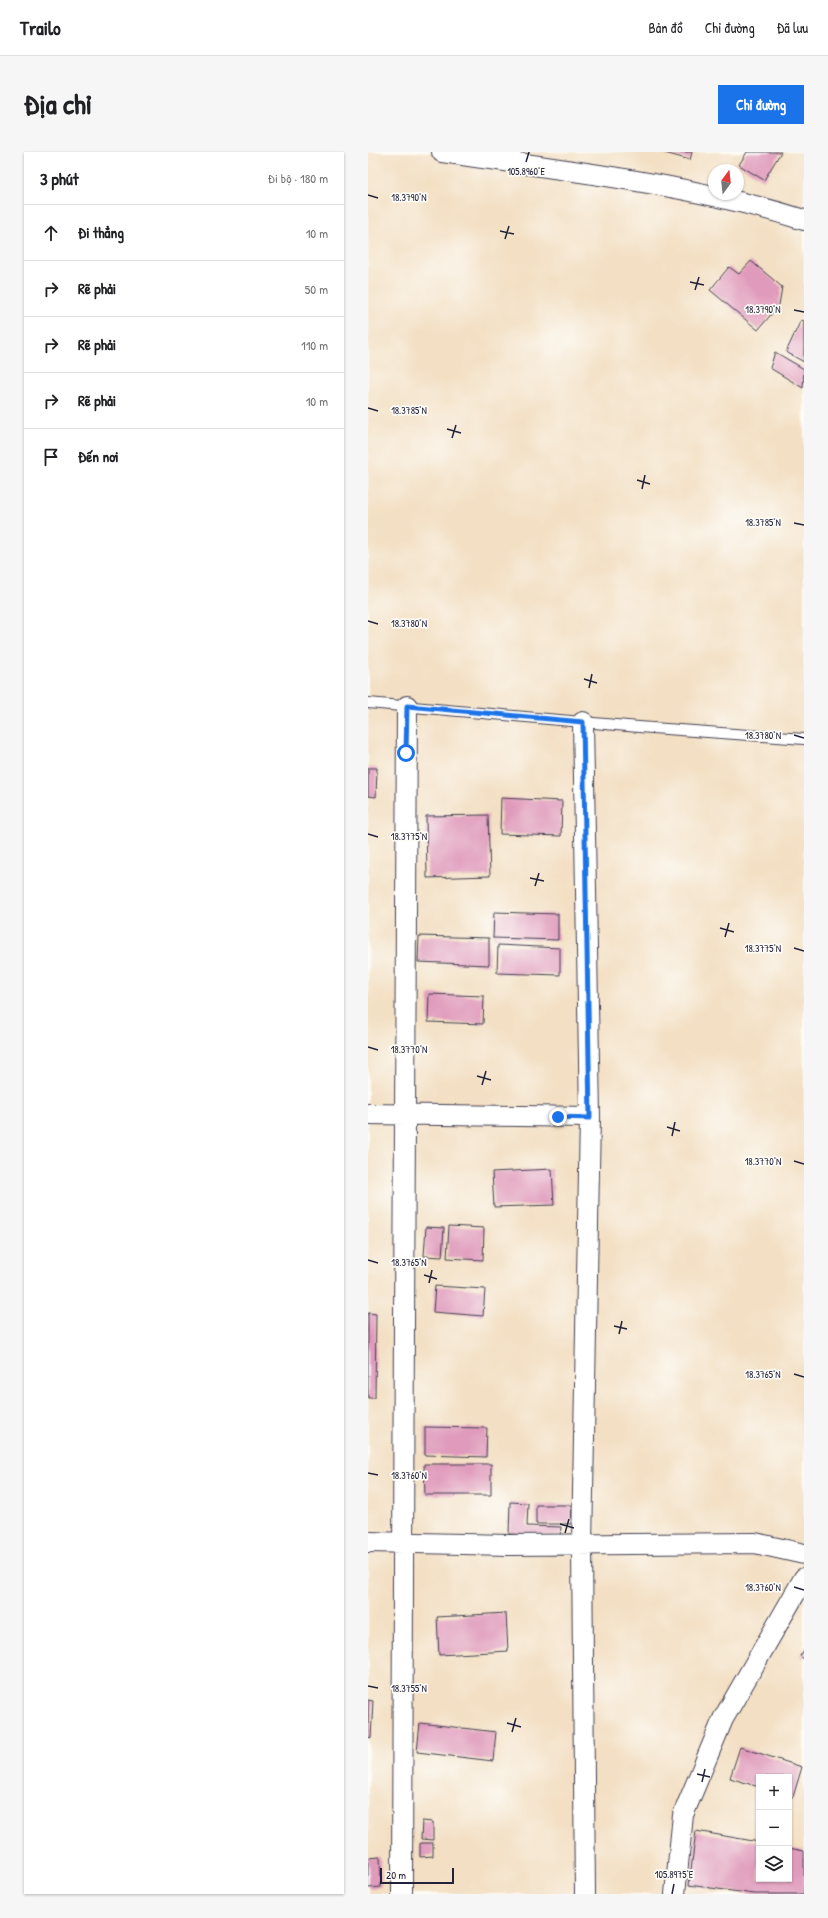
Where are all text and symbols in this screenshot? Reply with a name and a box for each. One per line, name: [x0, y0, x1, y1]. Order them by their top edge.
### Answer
text: Trailo: [20, 15, 61, 41]
text: Bản đồ: [649, 18, 683, 37]
text: Chỉ đường: [705, 18, 755, 37]
text: Đã lưu: [777, 18, 808, 37]
text: Địa chỉ: [24, 85, 92, 123]
button: Chỉ đường: [718, 85, 804, 124]
north arrow: [708, 164, 744, 200]
text: 105.8960°E: [507, 165, 545, 178]
text: 3 phút: [40, 167, 79, 190]
text: Đi bộ · 180 m: [268, 169, 328, 187]
text: 18.3790°N: [391, 191, 427, 204]
icon: ahead: [40, 222, 62, 244]
text: Đi thẳng: [78, 222, 124, 243]
text: 10 m: [306, 224, 328, 242]
icon: right: [40, 278, 62, 300]
text: Rẽ phải: [78, 278, 116, 299]
text: 50 m: [305, 280, 328, 298]
text: 18.3790°N: [745, 303, 781, 316]
icon: right: [40, 334, 62, 356]
text: Rẽ phải: [78, 334, 116, 355]
text: 110 m: [301, 336, 328, 354]
icon: right: [40, 390, 62, 412]
text: Rẽ phải: [78, 390, 116, 411]
text: 10 m: [306, 392, 328, 410]
text: 18.3785°N: [391, 404, 427, 417]
icon: arrive: [40, 446, 62, 468]
text: Đến nơi: [78, 446, 119, 467]
text: 18.3785°N: [745, 516, 781, 529]
text: 18.3780°N: [391, 617, 427, 630]
text: 18.3780°N: [745, 729, 781, 742]
route start: [397, 744, 415, 762]
text: 18.3775°N: [391, 830, 427, 843]
text: 18.3775°N: [745, 942, 781, 955]
text: 18.3770°N: [391, 1043, 427, 1056]
route end: [549, 1108, 567, 1126]
text: 18.3770°N: [745, 1155, 781, 1168]
text: 18.3765°N: [391, 1256, 427, 1269]
text: 18.3765°N: [745, 1368, 781, 1381]
text: 18.3760°N: [391, 1469, 427, 1482]
text: 18.3760°N: [745, 1581, 781, 1594]
text: 18.3755°N: [391, 1682, 427, 1695]
map controls: [756, 1774, 792, 1882]
button: +: [756, 1774, 792, 1810]
button: −: [756, 1810, 792, 1846]
button: layers: [756, 1846, 792, 1882]
scale bar: [380, 1866, 454, 1885]
text: 20 m: [386, 1868, 406, 1882]
text: 105.8975°E: [655, 1868, 694, 1881]

